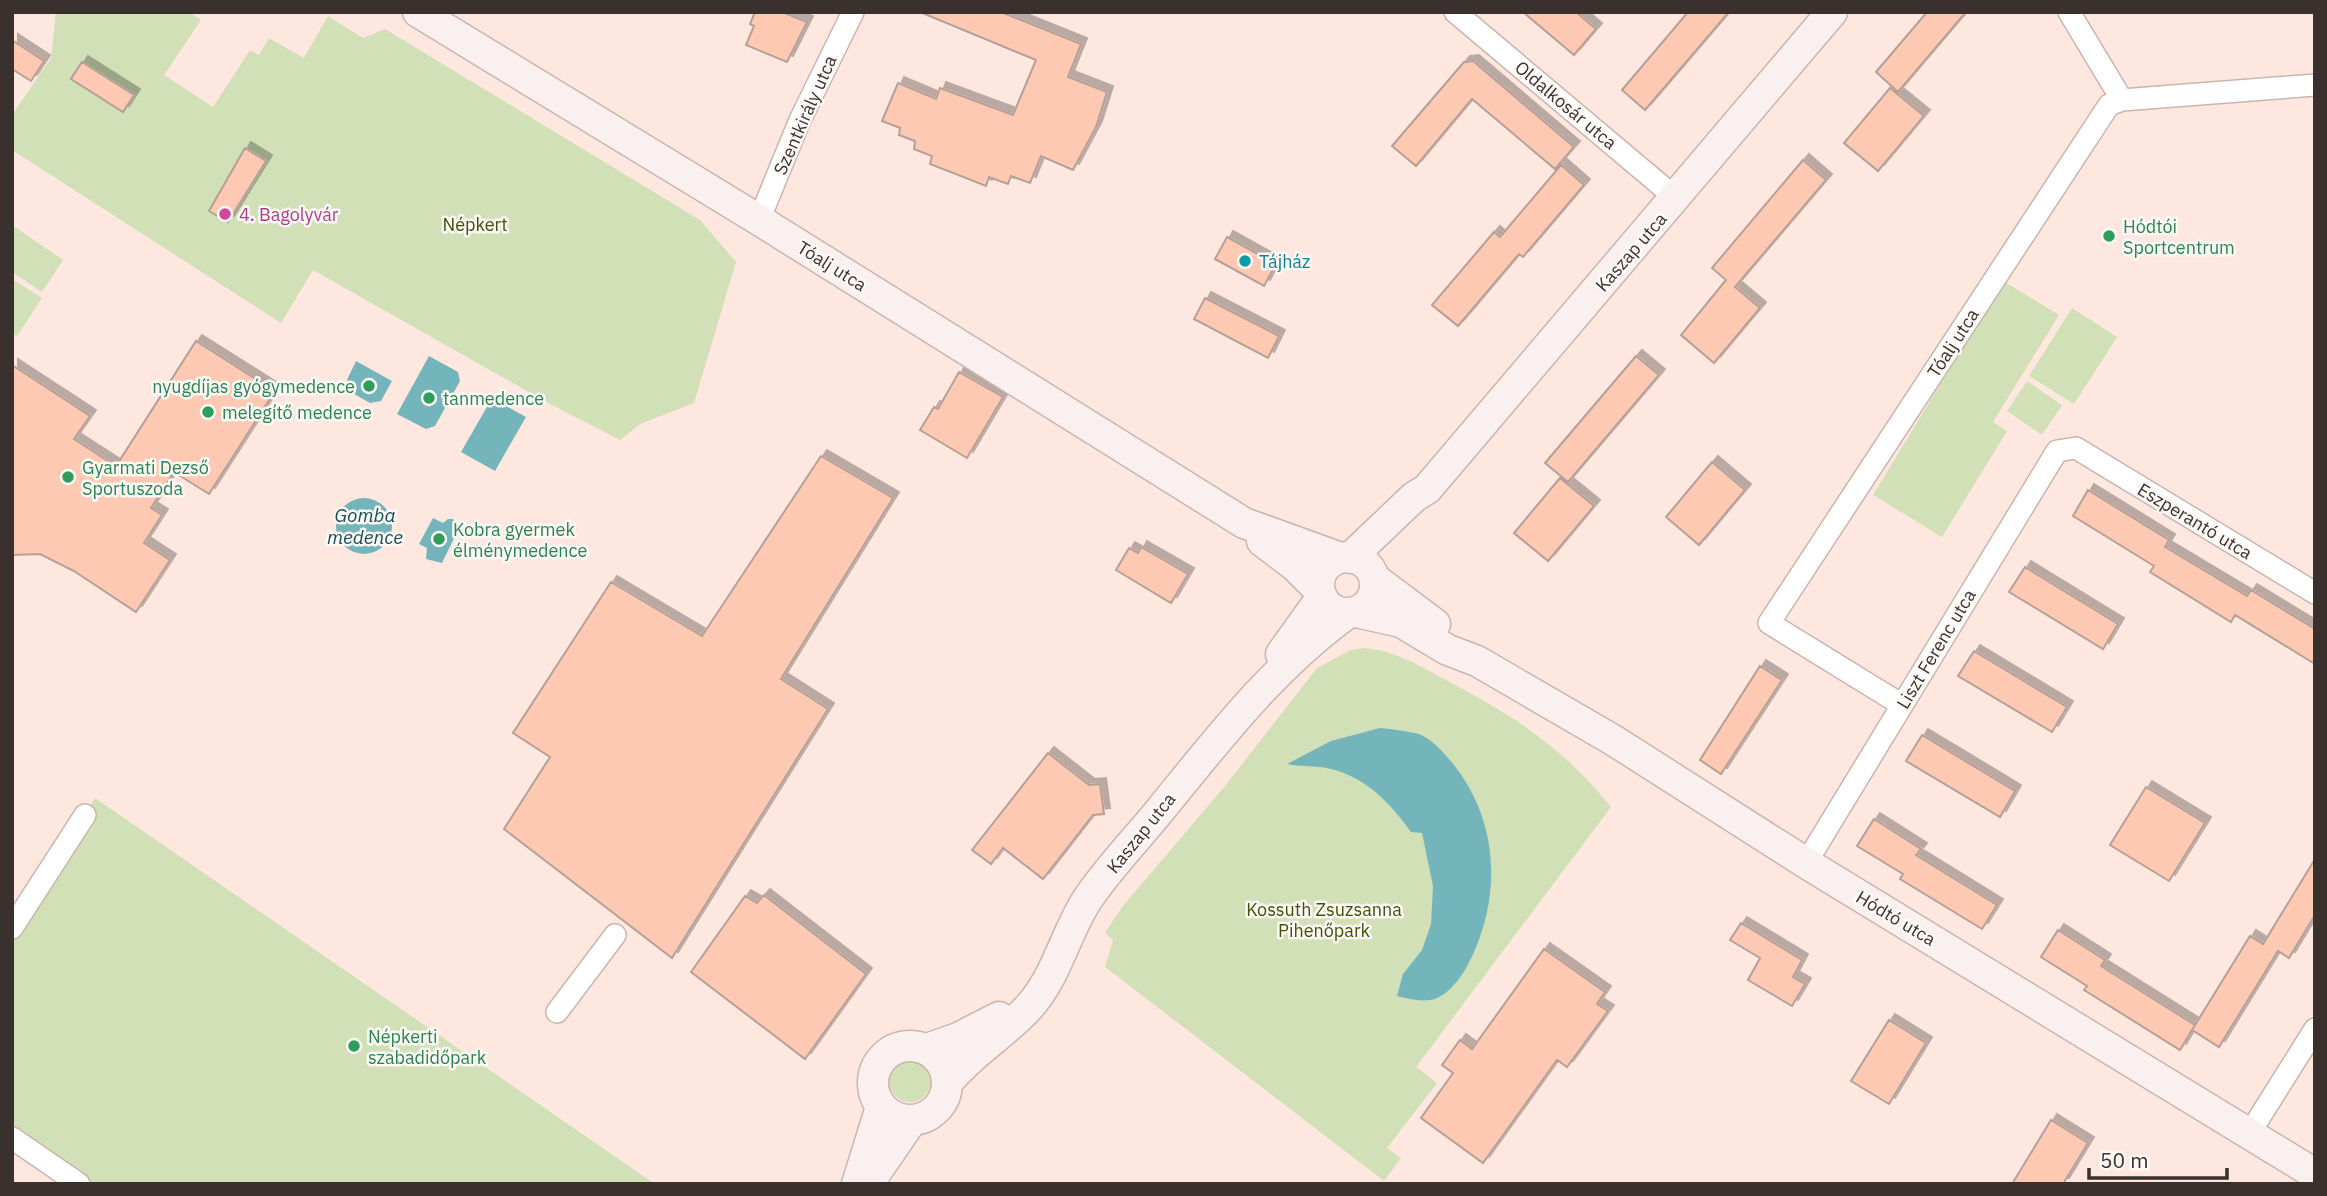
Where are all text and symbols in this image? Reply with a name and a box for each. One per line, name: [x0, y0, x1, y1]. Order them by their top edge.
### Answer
street label: Szentkirály utca: [768, 51, 842, 178]
street label: Oldalkosár utca: [1510, 56, 1622, 155]
place label: 4. Bagolyvár: [239, 203, 339, 226]
marker: 4. Bagolyvár: [217, 206, 233, 222]
street label: Kaszap utca: [1590, 208, 1672, 296]
park label: Népkert: [442, 213, 508, 236]
place label: Hódtói Sportcentrum: [2123, 215, 2235, 259]
marker: Hódtói Sportcentrum: [2101, 228, 2117, 244]
street label: Tóalj utca: [793, 236, 871, 297]
place label: Tájház: [1259, 250, 1310, 273]
marker: Tájház: [1237, 253, 1253, 269]
street label: Tóalj utca: [1922, 304, 1984, 382]
place label: nyugdíjas gyógymedence: [152, 375, 355, 398]
marker: nyugdíjas gyógymedence: [361, 378, 377, 394]
place label: tanmedence: [443, 387, 544, 410]
marker: tanmedence: [421, 390, 437, 406]
place label: melegítő medence: [222, 401, 372, 424]
marker: melegítő medence: [200, 404, 216, 420]
place label: Gyarmati Dezső Sportuszoda: [82, 456, 209, 500]
marker: Gyarmati Dezső Sportuszoda: [60, 469, 76, 485]
street label: Eszperantó utca: [2133, 478, 2257, 564]
water label: Gomba medence: [327, 503, 403, 549]
place label: Kobra gyermek élménymedence: [453, 518, 588, 562]
marker: Kobra gyermek élménymedence: [431, 531, 447, 547]
street label: Liszt Ferenc utca: [1891, 585, 1981, 713]
street label: Kaszap utca: [1101, 788, 1181, 878]
street label: Hódtó utca: [1852, 885, 1940, 951]
park label: Kossuth Zsuzsanna Pihenőpark: [1246, 898, 1402, 942]
place label: Népkerti szabadidőpark: [368, 1025, 487, 1069]
marker: Népkerti szabadidőpark: [346, 1038, 362, 1054]
scale bar: [2089, 1136, 2227, 1180]
text: 50 m: [2100, 1146, 2149, 1174]

